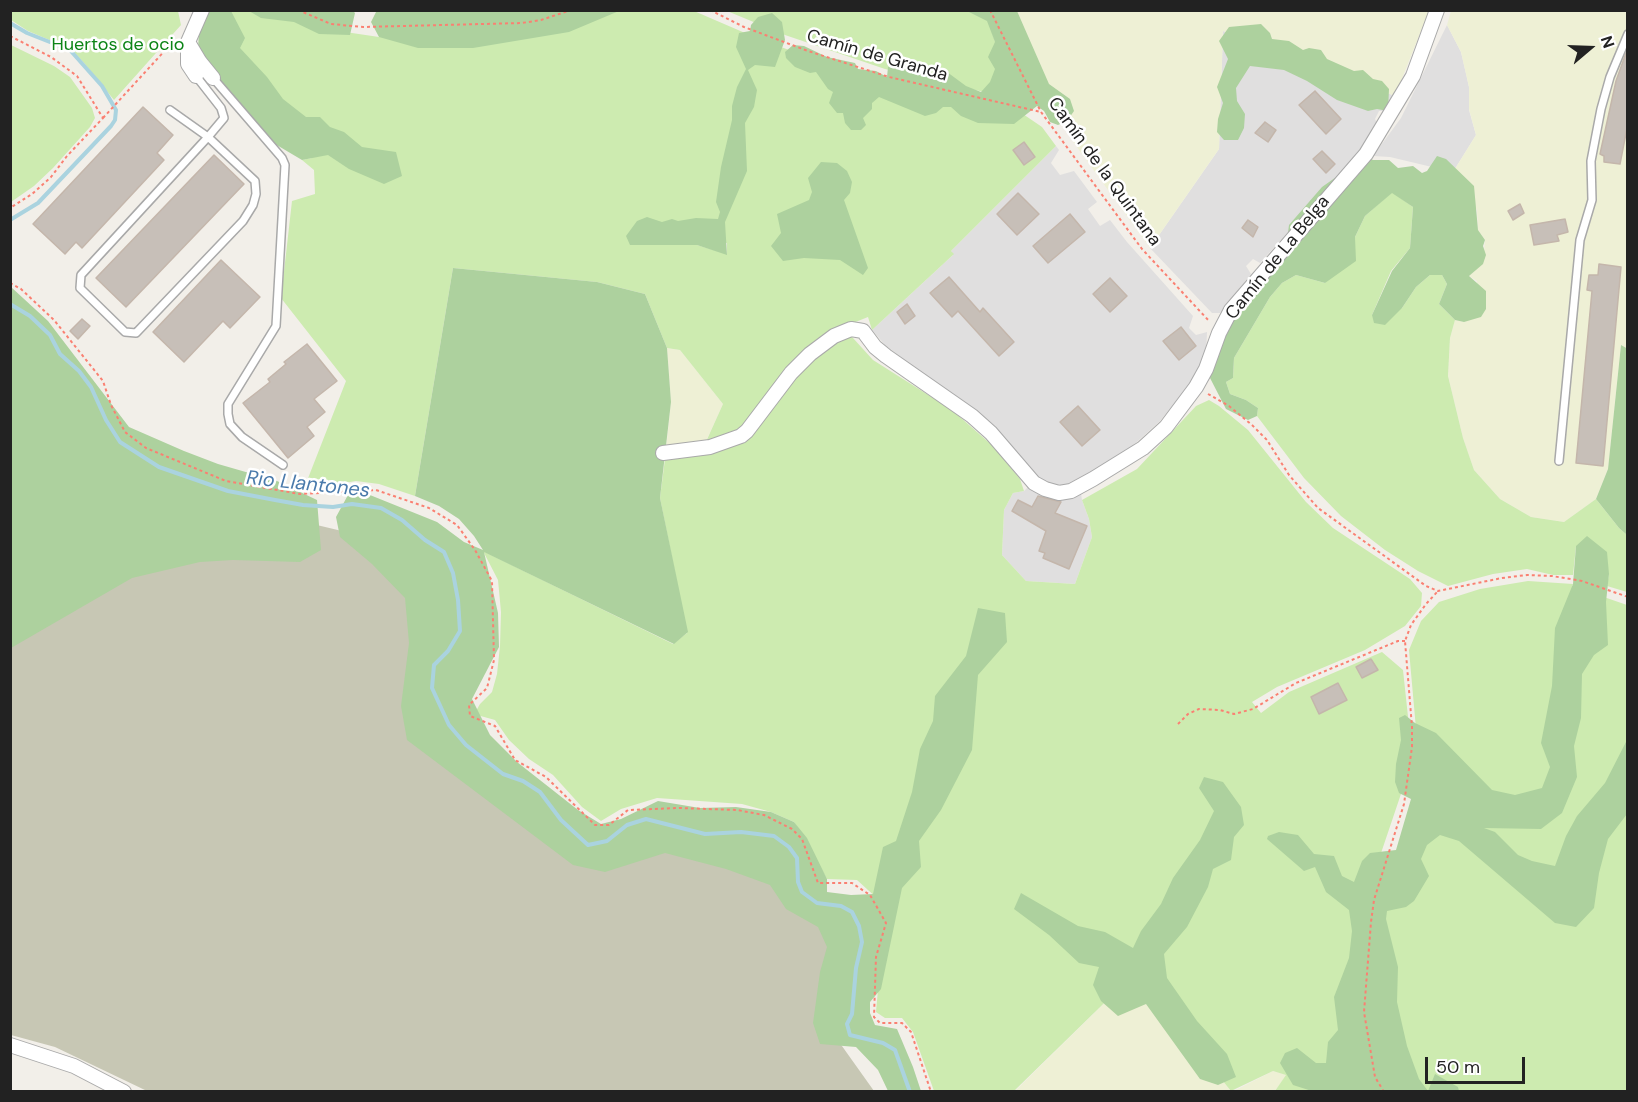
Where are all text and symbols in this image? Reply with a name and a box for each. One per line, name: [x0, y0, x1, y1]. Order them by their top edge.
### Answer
north arrow: [1560, 18, 1620, 78]
street label: Camín de Granda: [804, 26, 950, 86]
text: N: [1596, 33, 1619, 51]
park label: Huertos de ocio: [51, 34, 185, 56]
street label: Camín de la Quintana: [1043, 93, 1165, 251]
street label: Camín de La Belga: [1221, 192, 1335, 324]
water label: Rio Llantones: [245, 467, 371, 503]
scale bar: [1428, 1045, 1528, 1083]
text: 50 m: [1436, 1055, 1480, 1079]

